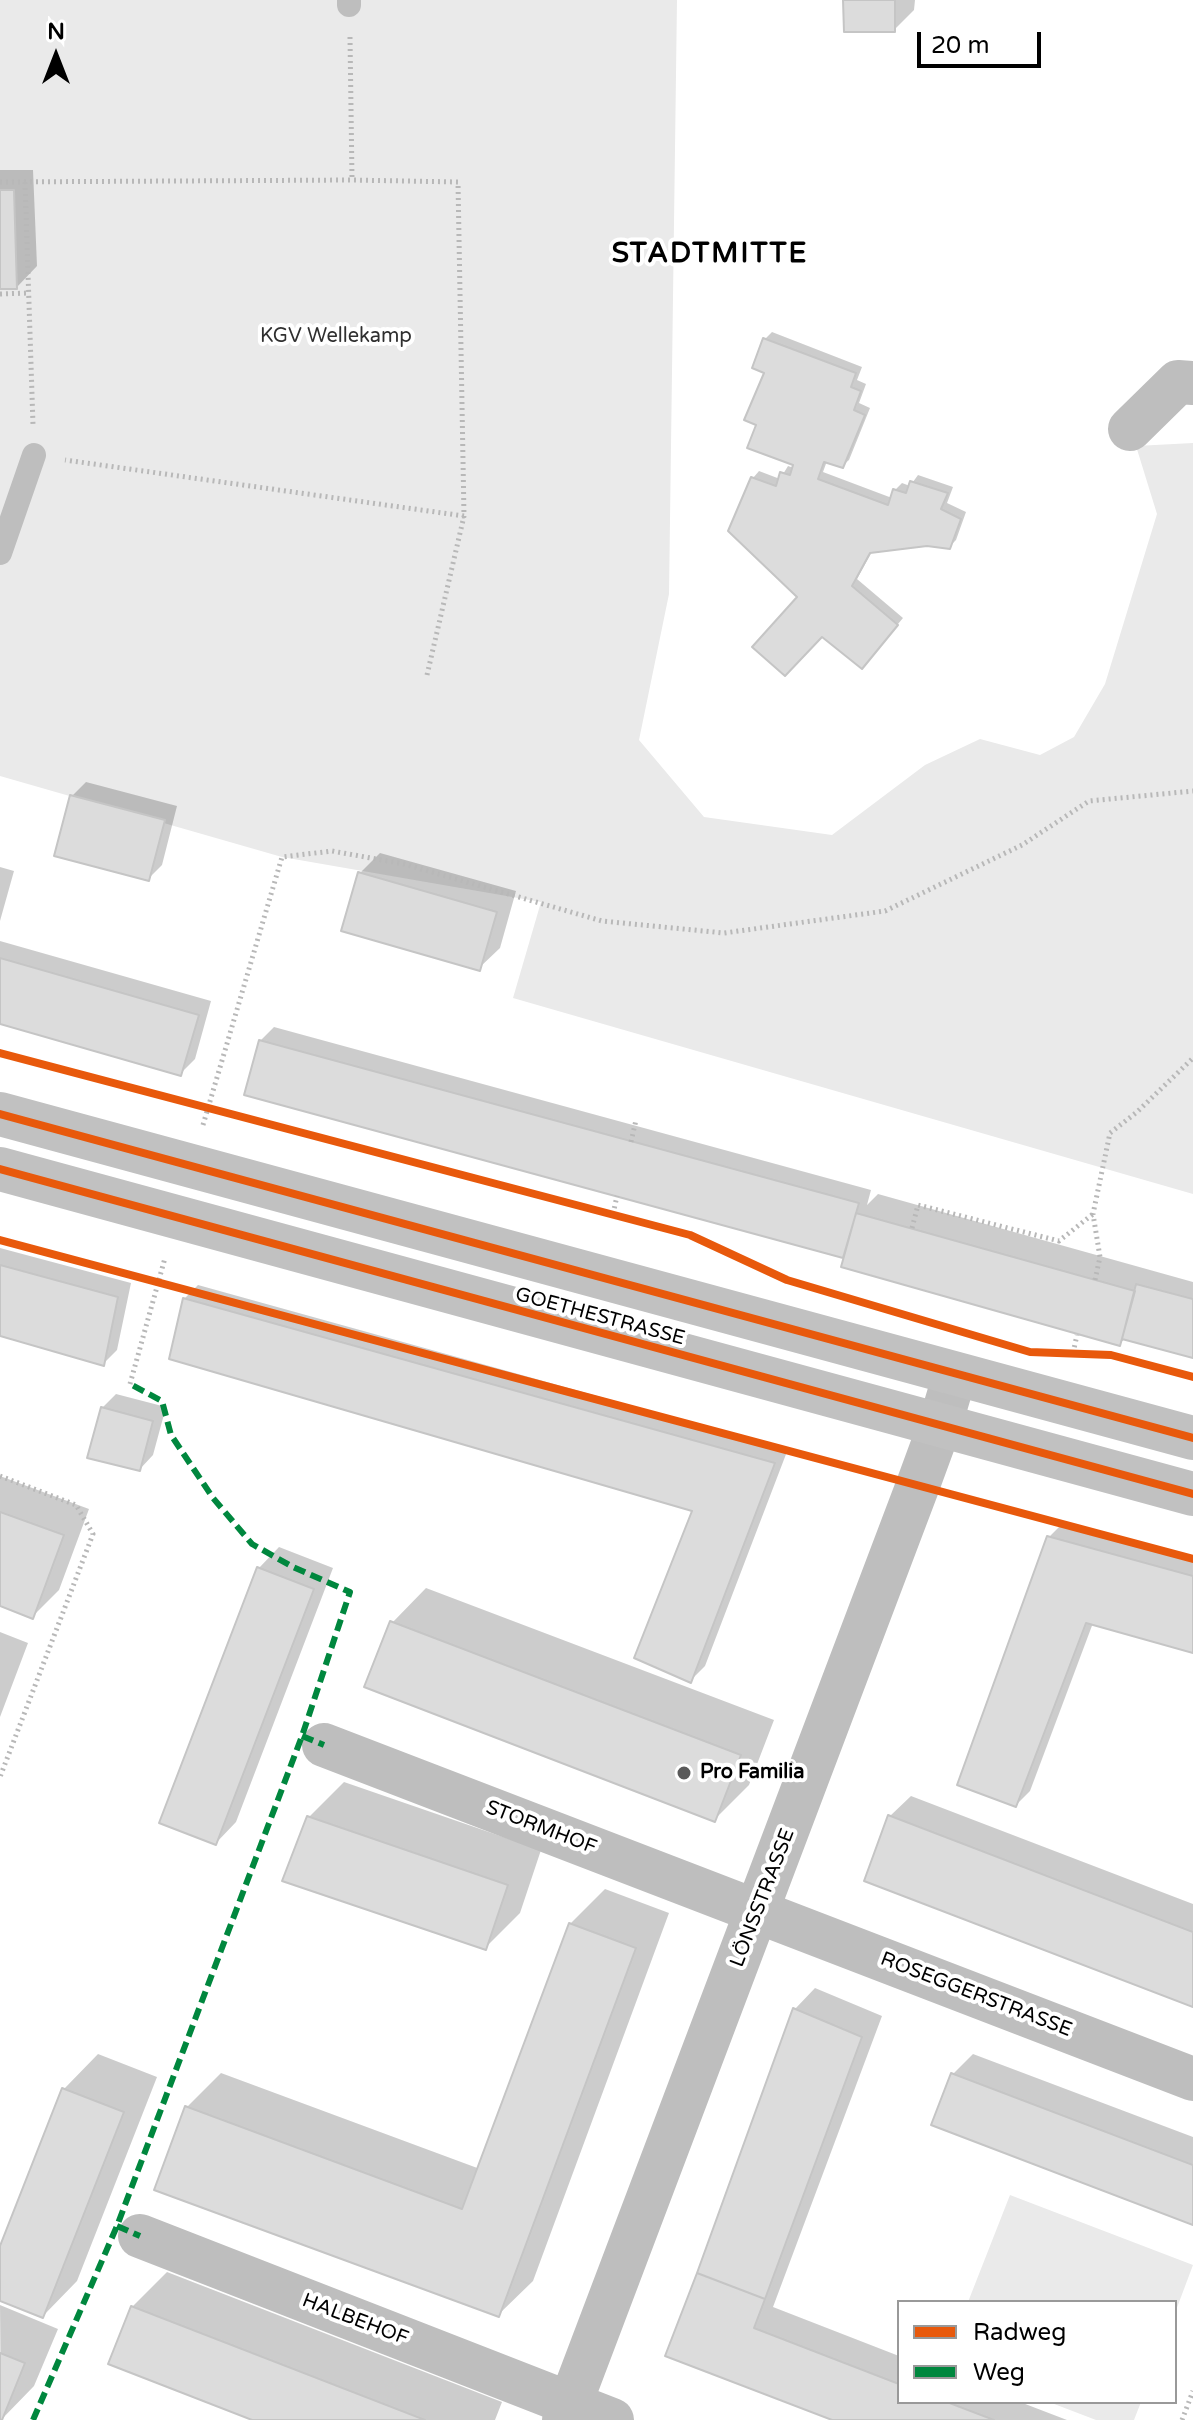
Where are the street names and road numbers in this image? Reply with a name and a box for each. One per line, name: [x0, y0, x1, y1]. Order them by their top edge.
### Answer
street label: GOETHESTRASSE: [513, 1283, 687, 1351]
street label: STORMHOF: [482, 1796, 600, 1860]
street label: LÖNSSTRASSE: [726, 1825, 800, 1971]
street label: ROSEGGERSTRASSE: [877, 1947, 1075, 2043]
street label: HALBEHOF: [299, 2289, 411, 2351]

